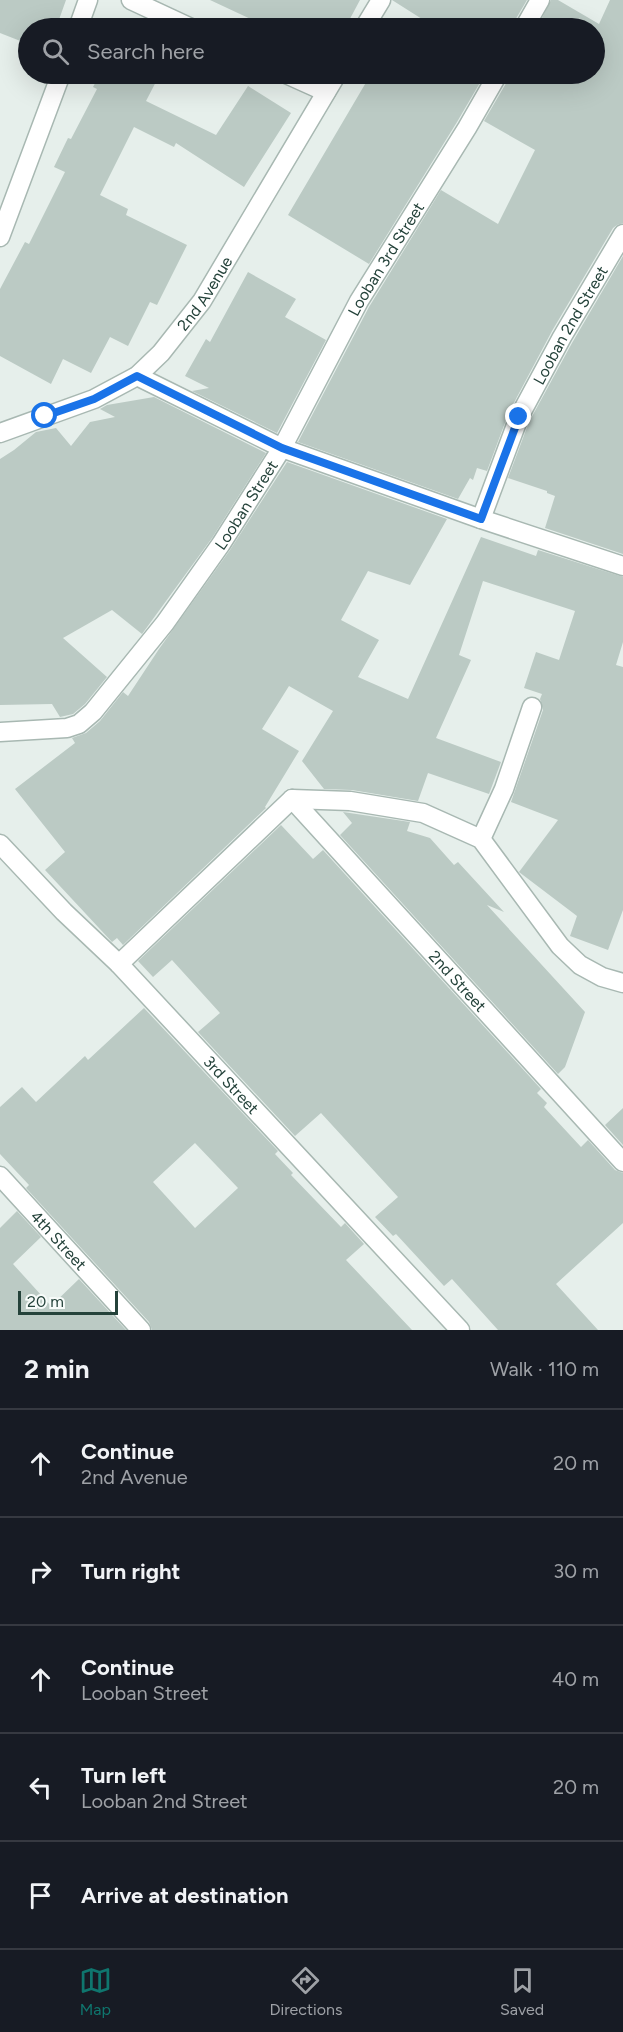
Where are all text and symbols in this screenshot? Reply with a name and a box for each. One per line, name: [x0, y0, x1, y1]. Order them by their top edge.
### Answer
search box: [18, 18, 605, 84]
icon: search: [39, 35, 72, 68]
text: Search here: [87, 38, 205, 65]
street label: Looban 3rd Street: [344, 199, 428, 319]
street label: 2nd Avenue: [173, 253, 236, 334]
street label: Looban 2nd Street: [529, 262, 611, 388]
route start: [31, 402, 57, 428]
route end: [505, 403, 531, 429]
street label: Looban Street: [211, 457, 281, 553]
street label: 2nd Street: [425, 946, 490, 1015]
street label: 3rd Street: [200, 1052, 263, 1118]
street label: 4th Street: [27, 1207, 91, 1274]
scale bar: [18, 1288, 118, 1316]
text: 20 m: [27, 1292, 64, 1311]
text: 2 min: [24, 1353, 90, 1385]
text: Walk · 110 m: [490, 1357, 599, 1381]
text: Continue: [81, 1438, 174, 1465]
icon: ahead: [24, 1447, 57, 1480]
text: 20 m: [553, 1451, 599, 1475]
text: 2nd Avenue: [81, 1465, 188, 1489]
icon: right: [24, 1555, 57, 1588]
text: Turn right: [81, 1558, 180, 1585]
text: 30 m: [553, 1559, 599, 1583]
text: Continue: [81, 1654, 174, 1681]
icon: ahead: [24, 1663, 57, 1696]
text: 40 m: [552, 1667, 599, 1691]
text: Looban Street: [81, 1681, 209, 1705]
text: Turn left: [81, 1762, 167, 1789]
icon: left: [24, 1771, 57, 1804]
text: 20 m: [553, 1775, 599, 1799]
text: Looban 2nd Street: [81, 1789, 248, 1813]
icon: arrive: [24, 1879, 57, 1912]
text: Arrive at destination: [81, 1882, 289, 1909]
tab: Map: [79, 1964, 112, 2019]
tab: Directions: [269, 1964, 342, 2019]
tab: Saved: [500, 1964, 544, 2019]

